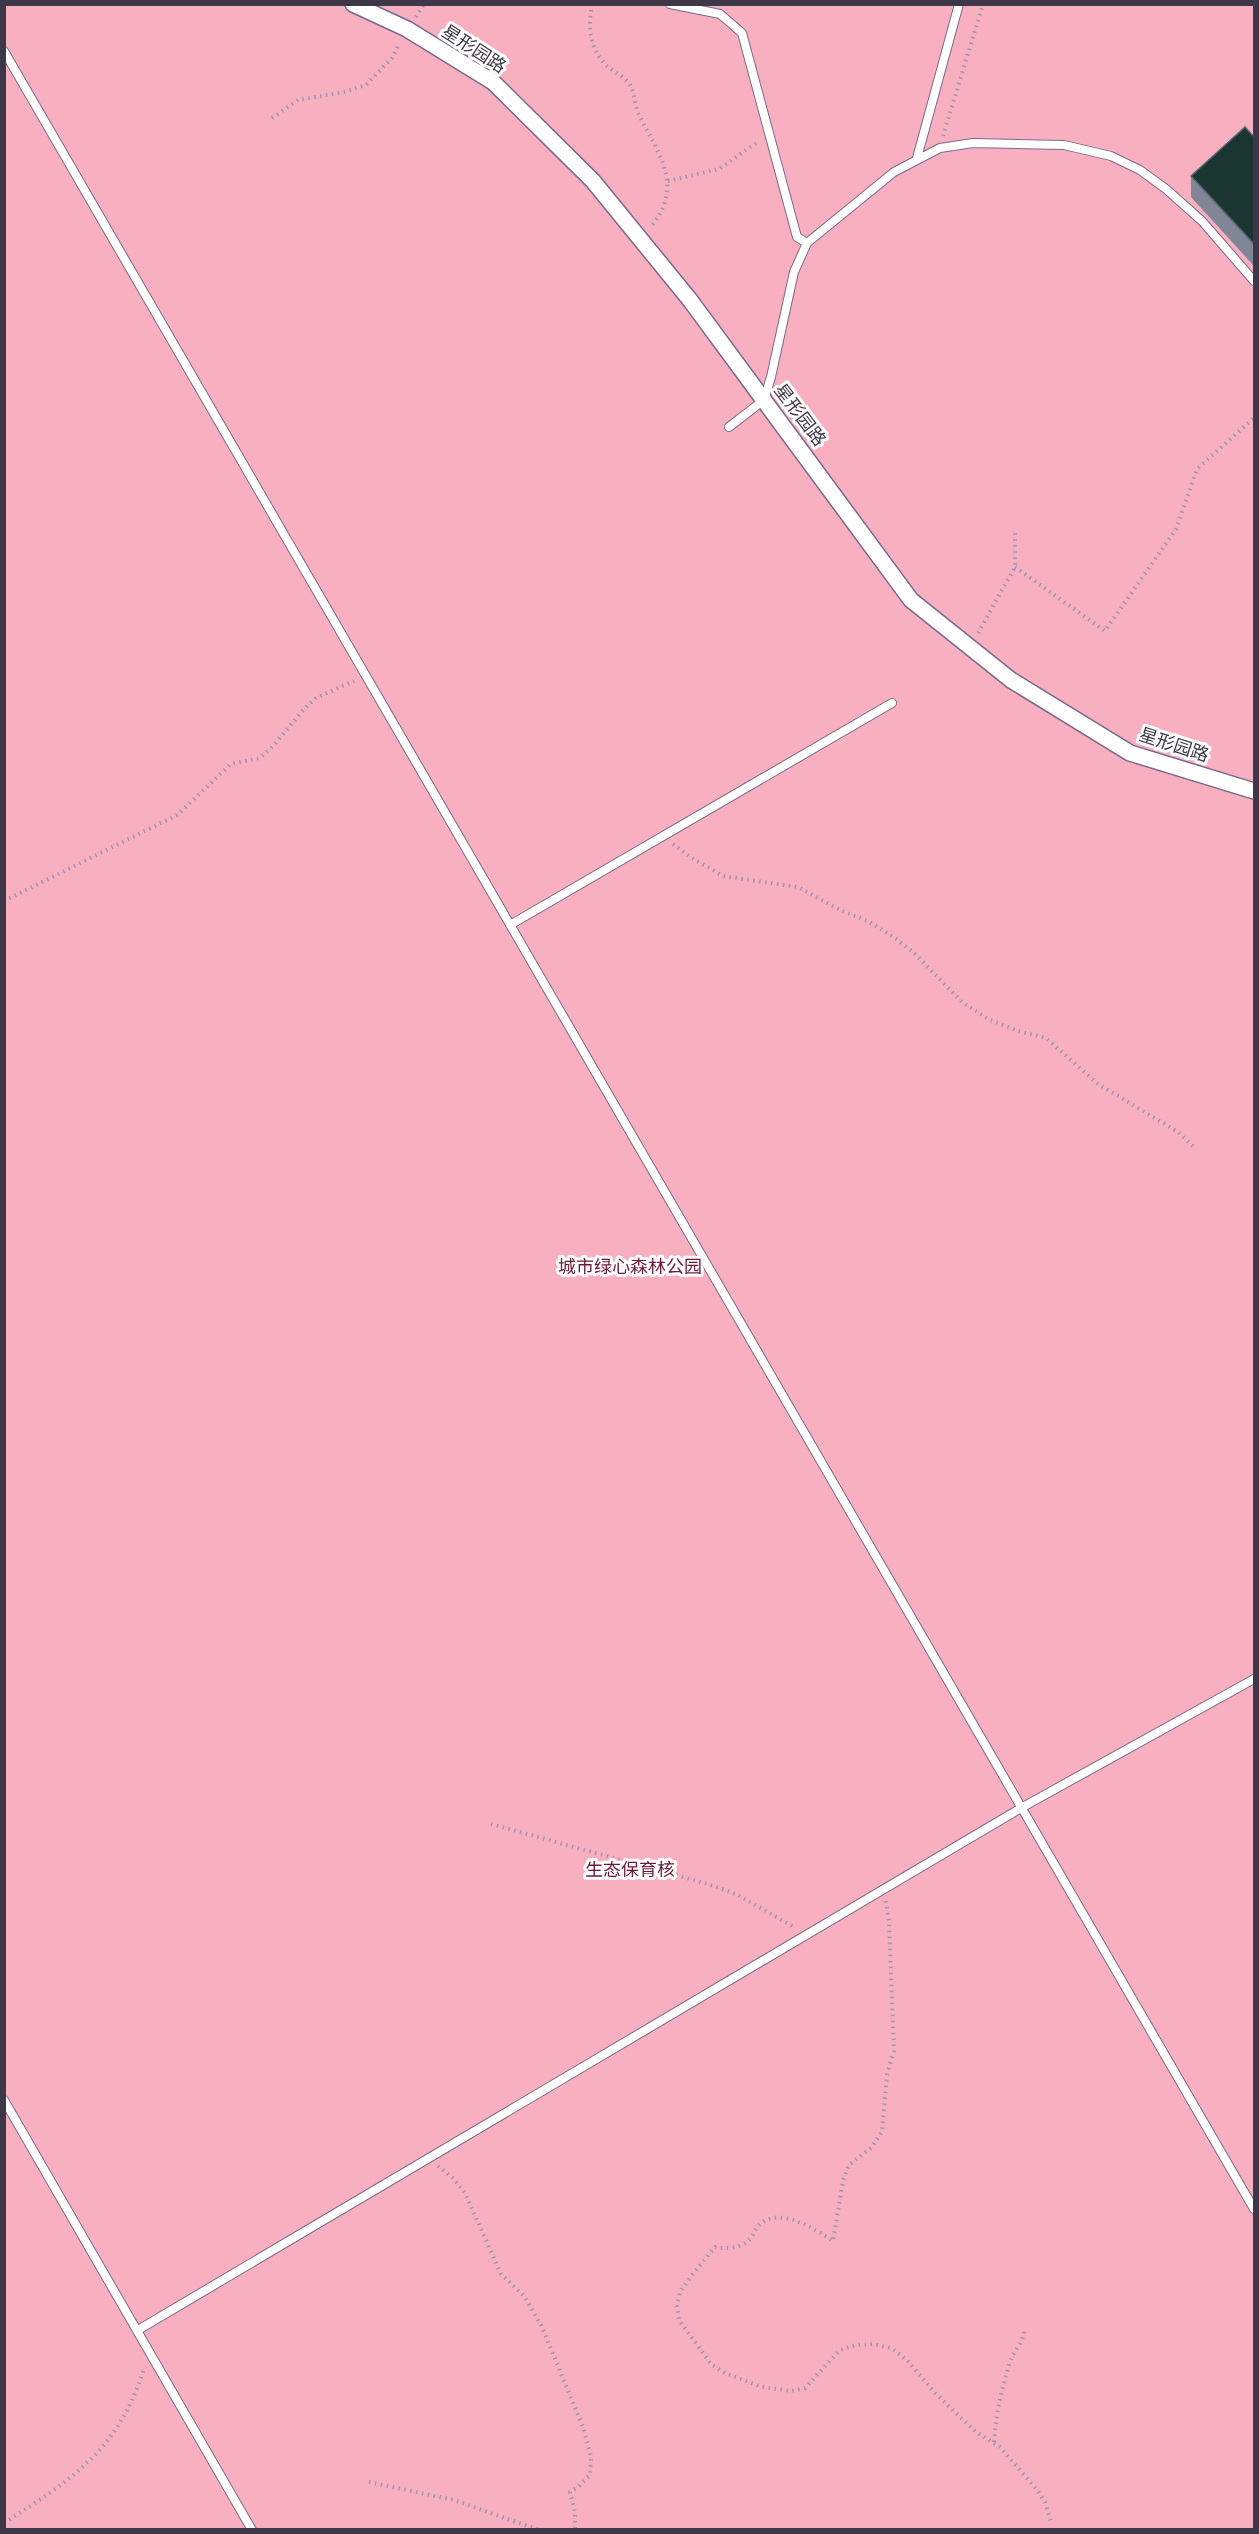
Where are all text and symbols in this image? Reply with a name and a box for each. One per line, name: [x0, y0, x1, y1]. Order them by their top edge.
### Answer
street label: 星形园路: [437, 19, 511, 79]
street label: 星形园路: [769, 379, 831, 451]
street label: 星形园路: [1136, 722, 1212, 768]
park label: 城市绿心森林公园: [558, 1255, 702, 1279]
park label: 生态保育核: [585, 1858, 675, 1882]

